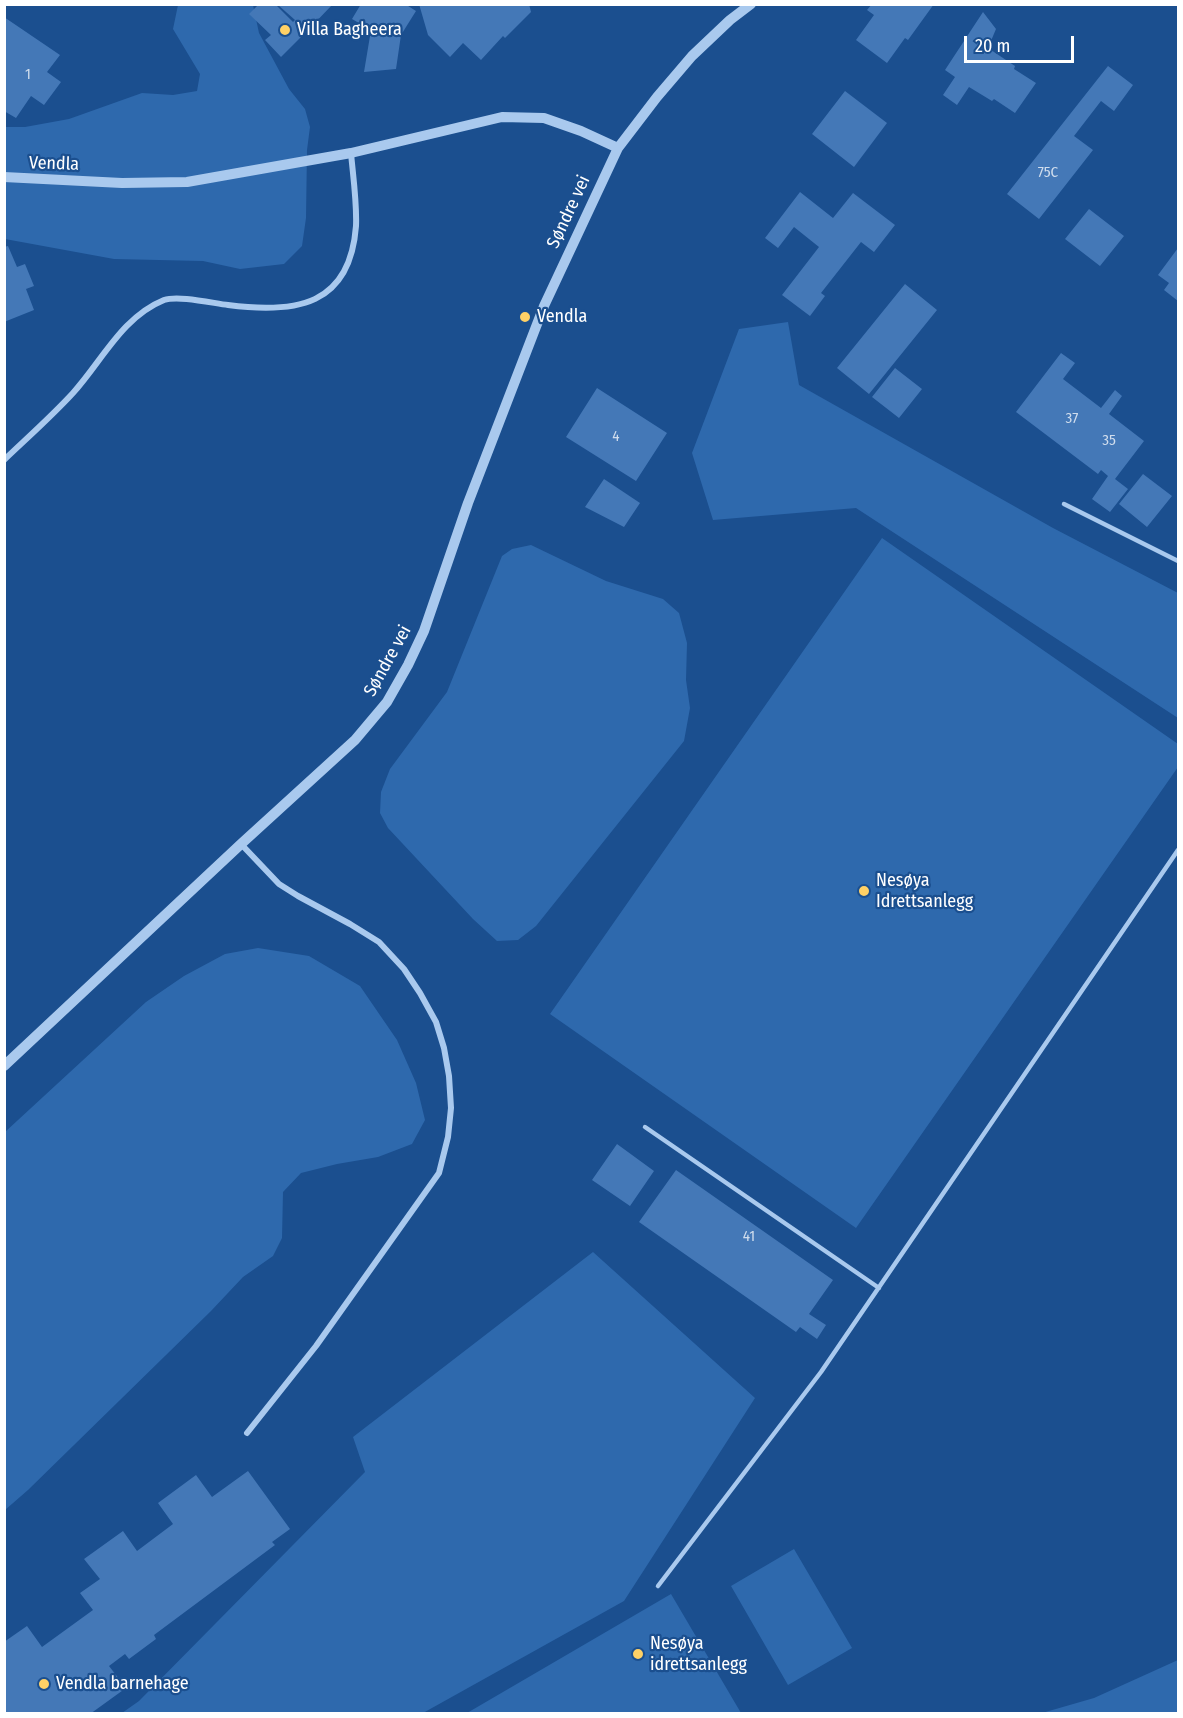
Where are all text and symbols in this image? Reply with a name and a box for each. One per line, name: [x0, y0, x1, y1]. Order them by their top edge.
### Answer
place label: Villa Bagheera: [297, 19, 402, 41]
marker: Villa Bagheera: [278, 23, 292, 37]
scale bar: [967, 24, 1076, 62]
text: 20 m: [975, 35, 1010, 57]
house number: 1: [25, 66, 31, 84]
street label: Vendla: [29, 152, 79, 176]
house number: 75C: [1038, 164, 1058, 182]
street label: Søndre vei: [543, 172, 595, 252]
place label: Vendla: [537, 306, 587, 328]
marker: Vendla: [518, 310, 532, 324]
house number: 37: [1066, 410, 1078, 428]
house number: 4: [612, 428, 620, 446]
house number: 35: [1102, 432, 1116, 450]
street label: Søndre vei: [360, 622, 416, 700]
place label: Nesøya Idrettsanlegg: [876, 870, 973, 912]
marker: Nesøya Idrettsanlegg: [857, 884, 871, 898]
house number: 41: [743, 1228, 755, 1246]
place label: Nesøya idrettsanlegg: [650, 1633, 747, 1676]
marker: Nesøya idrettsanlegg: [631, 1647, 645, 1661]
place label: Vendla barnehage: [56, 1673, 189, 1695]
marker: Vendla barnehage: [37, 1677, 51, 1691]

